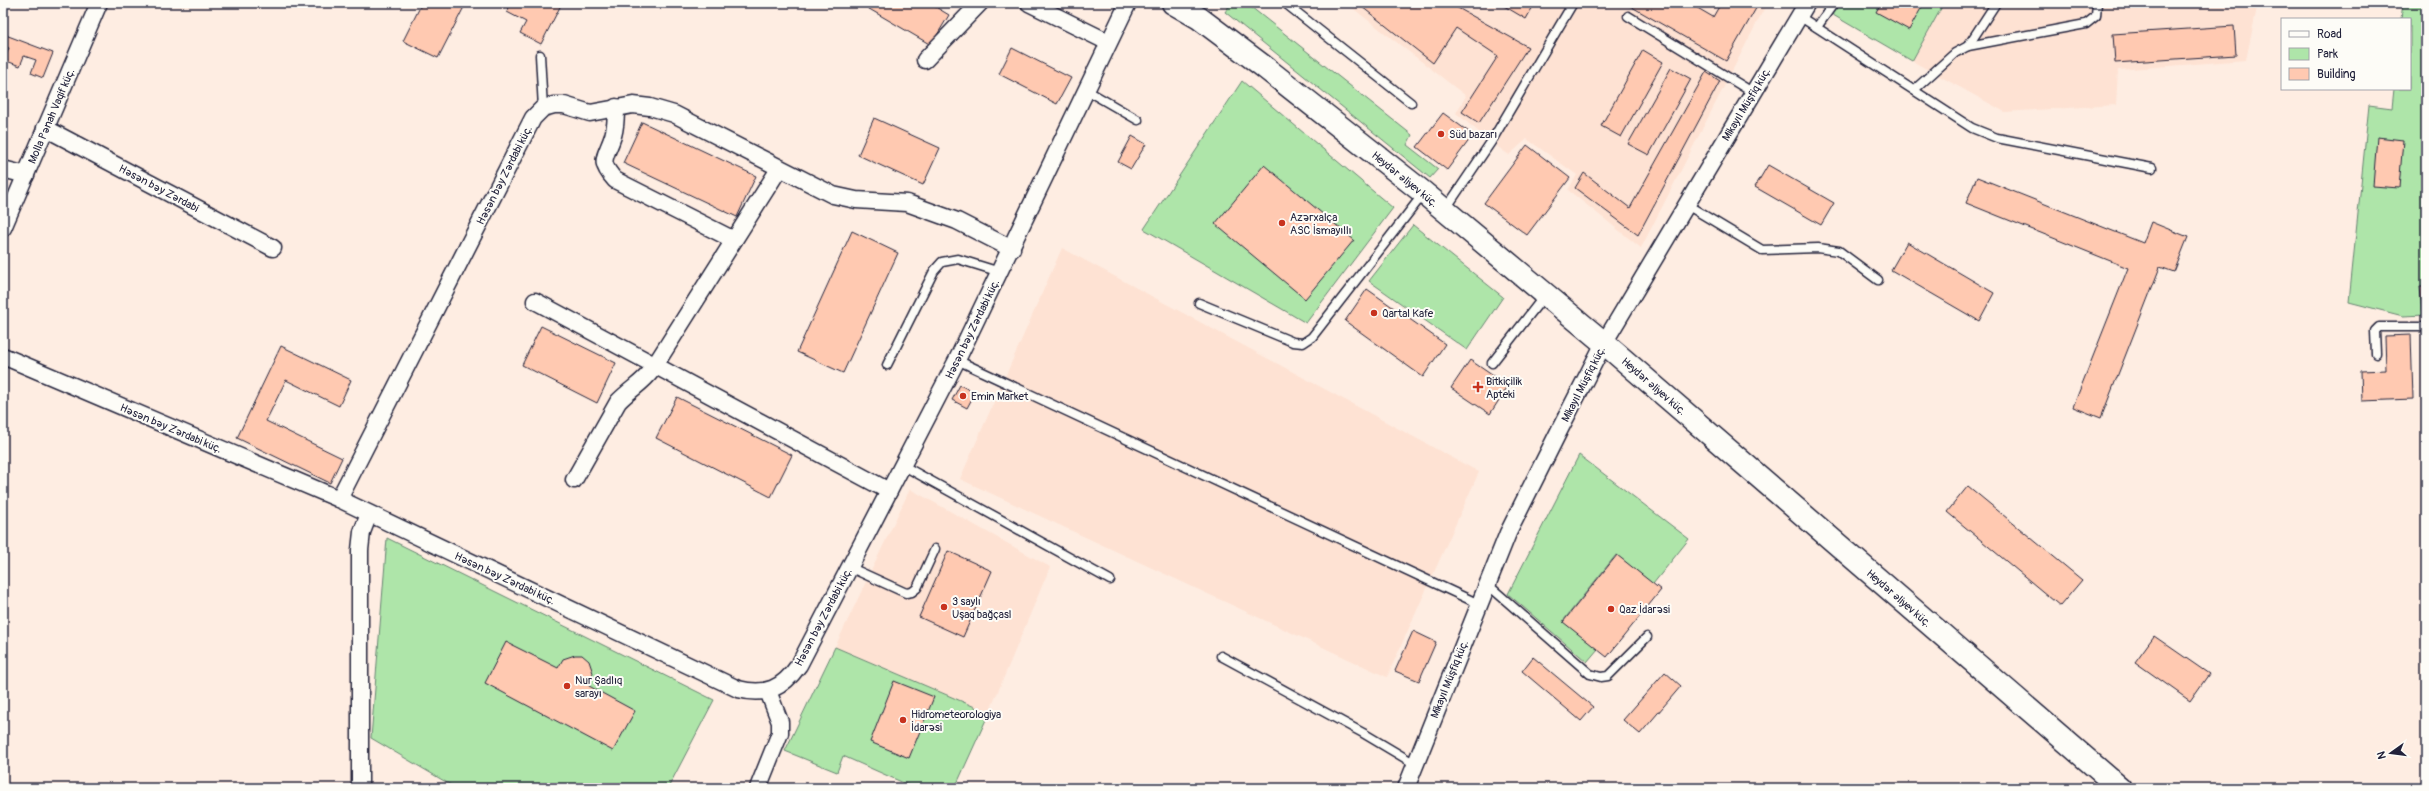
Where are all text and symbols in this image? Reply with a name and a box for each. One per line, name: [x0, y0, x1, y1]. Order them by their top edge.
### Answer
legend: [2281, 18, 2411, 90]
text: Road: [2317, 27, 2342, 42]
text: Park: [2317, 47, 2338, 62]
street label: Mikayıl Müşfiq küç.: [1719, 65, 1773, 143]
street label: Molla Pənah Vaqif küç.: [26, 67, 77, 166]
text: Building: [2317, 67, 2356, 82]
street label: Həsən bəy Zərdabi küç.: [474, 124, 535, 227]
place label: Süd bazarı: [1449, 128, 1497, 141]
marker: Süd bazarı: [1436, 129, 1446, 139]
street label: Heydər Əliyev küç.: [1369, 149, 1440, 210]
street label: Həsən bəy Zərdabi: [117, 162, 201, 215]
place label: Azərxalça ASC İsmayıllı: [1290, 211, 1352, 237]
marker: Azərxalça ASC İsmayıllı: [1277, 218, 1287, 228]
street label: Həsən bəy Zərdabi küç.: [943, 277, 1002, 381]
place label: Qartal Kafe: [1382, 307, 1434, 320]
marker: Qartal Kafe: [1369, 308, 1379, 318]
street label: Mikayıl Müşfiq küç.: [1559, 344, 1608, 424]
street label: Heydər Əliyev küç.: [1619, 355, 1689, 418]
place label: Bitkiçilik Apteki: [1486, 375, 1522, 401]
marker: Bitkiçilik Apteki: [1473, 382, 1483, 392]
place label: Emin Market: [971, 390, 1029, 403]
marker: Emin Market: [958, 391, 968, 401]
street label: Həsən bəy Zərdabi küç.: [118, 401, 224, 456]
street label: Həsən bəy Zərdabi küç.: [453, 549, 557, 607]
street label: Həsən bəy Zərdabi küç.: [792, 566, 855, 669]
street label: Heydər Əliyev küç.: [1864, 567, 1934, 630]
place label: 3 saylı Uşaq bağçasl: [952, 595, 1011, 621]
marker: 3 saylı Uşaq bağçasl: [939, 602, 949, 612]
place label: Qaz İdarəsi: [1619, 603, 1670, 616]
marker: Qaz İdarəsi: [1606, 604, 1616, 614]
street label: Mikayıl Müşfiq küç.: [1428, 638, 1471, 720]
place label: Nur Şadlıq sarayı: [575, 674, 622, 700]
marker: Nur Şadlıq sarayı: [562, 681, 572, 691]
place label: Hidrometeorologiya İdarəsi: [911, 708, 1001, 734]
marker: Hidrometeorologiya İdarəsi: [898, 715, 908, 725]
north arrow: [2371, 733, 2411, 773]
text: N: [2374, 750, 2389, 760]

